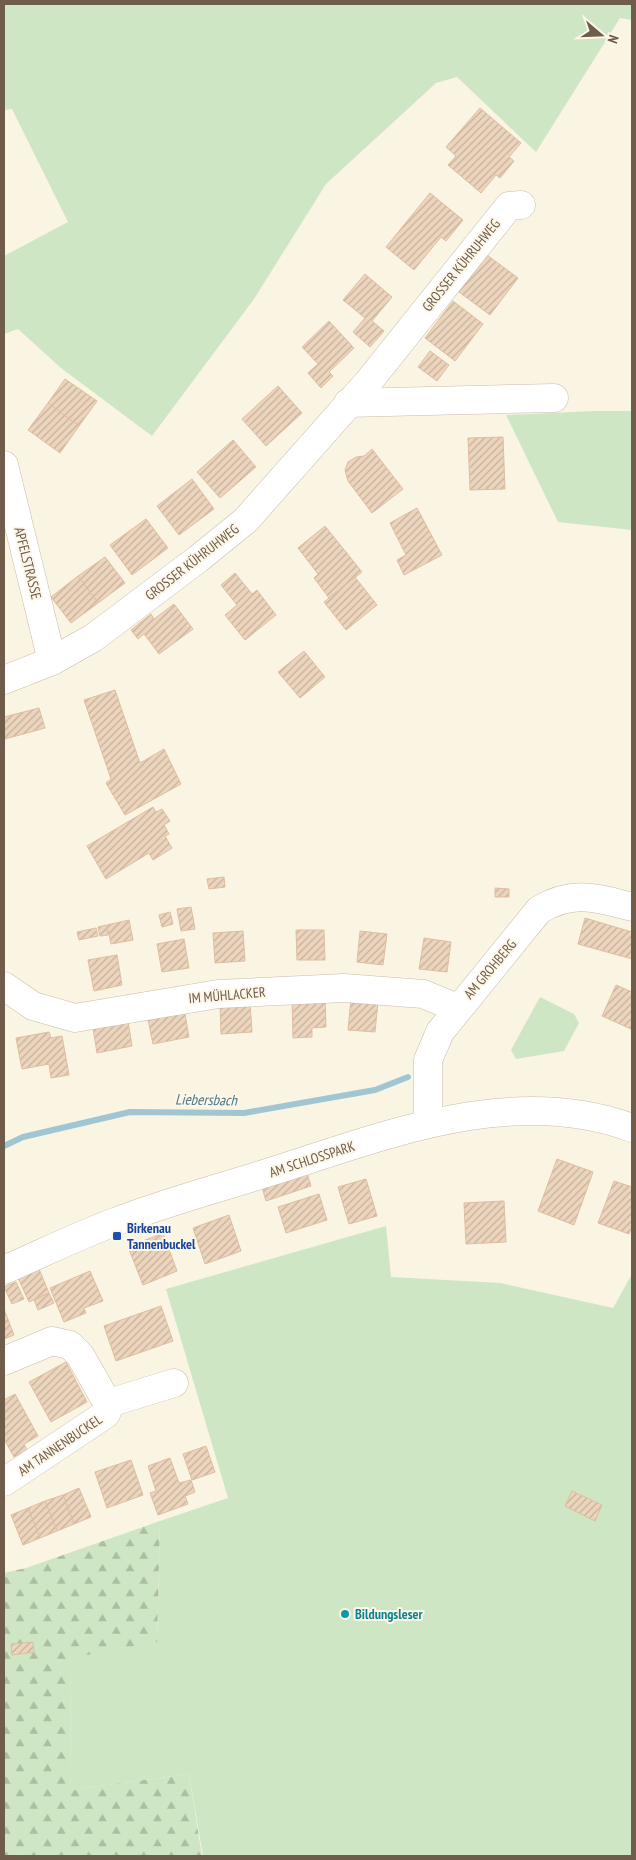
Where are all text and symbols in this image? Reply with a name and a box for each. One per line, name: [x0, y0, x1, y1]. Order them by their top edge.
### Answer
north arrow: [576, 10, 626, 60]
text: N: [604, 33, 623, 46]
street label: GROSSER KÜHRUHWEG: [418, 215, 504, 315]
street label: GROSSER KÜHRUHWEG: [141, 520, 243, 604]
street label: APFELSTRASSE: [10, 525, 46, 601]
street label: AM GROHBERG: [460, 935, 520, 1003]
street label: IM MÜHLACKER: [188, 983, 266, 1007]
water label: Liebersbach: [175, 1089, 239, 1110]
street label: AM SCHLOSSPARK: [267, 1137, 357, 1181]
place label: Birkenau Tannenbuckel: [127, 1219, 196, 1253]
marker: Birkenau Tannenbuckel: [111, 1230, 123, 1242]
street label: AM TANNENBUCKEL: [14, 1410, 106, 1480]
place label: Bildungsleser: [355, 1605, 424, 1623]
marker: Bildungsleser: [339, 1608, 351, 1620]

